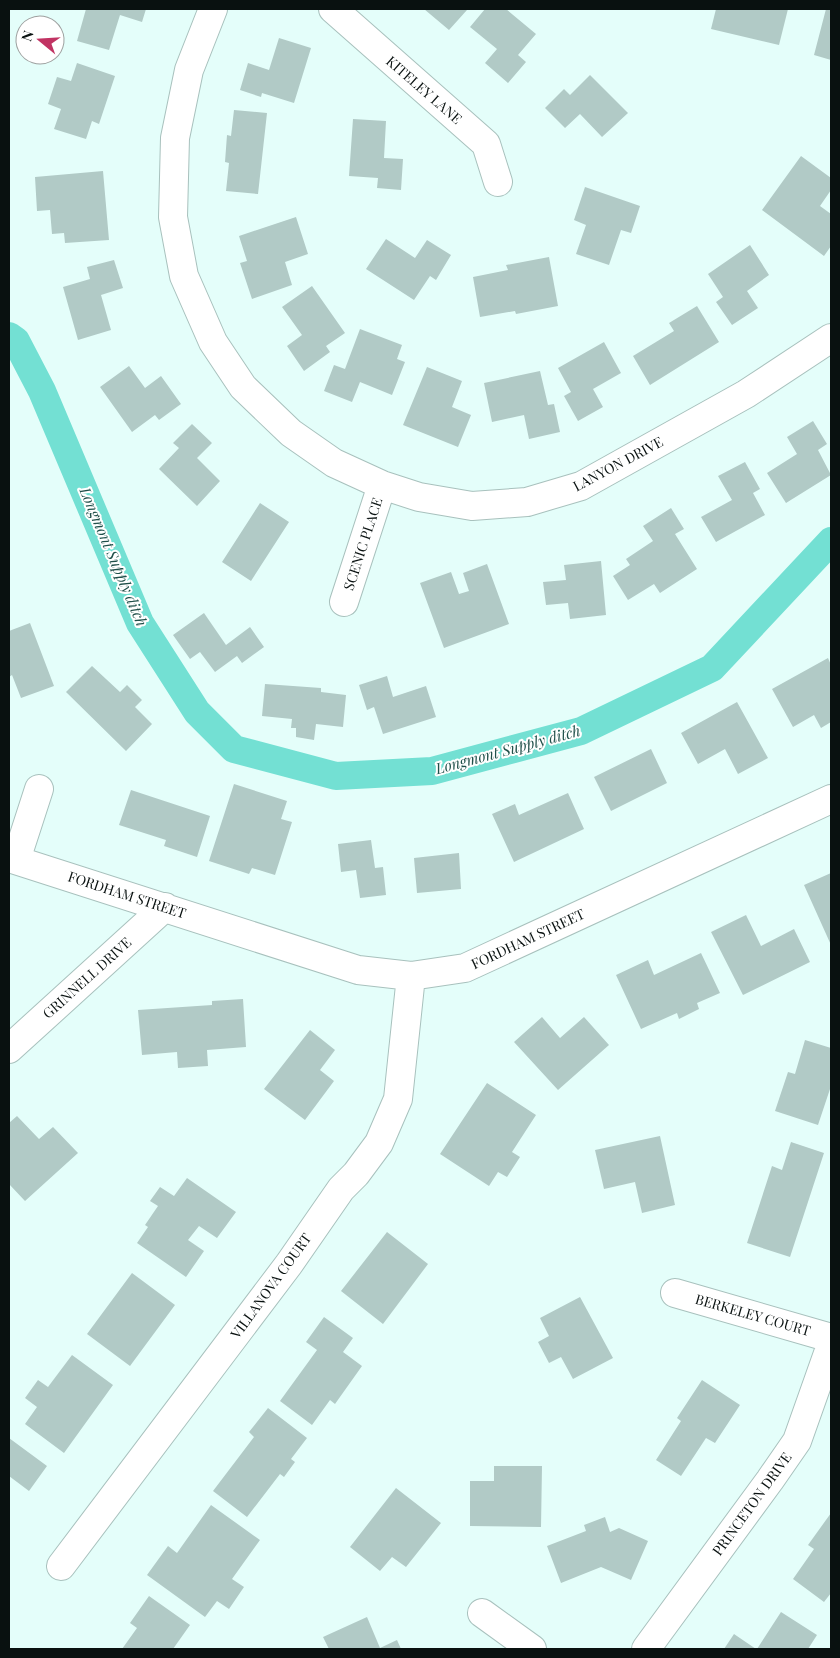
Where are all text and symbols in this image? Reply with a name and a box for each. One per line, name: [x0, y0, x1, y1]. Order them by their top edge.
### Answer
north arrow: [15, 15, 65, 65]
text: N: [17, 28, 38, 44]
street label: KITELEY LANE: [382, 51, 466, 128]
street label: LANYON DRIVE: [569, 432, 666, 495]
water label: Longmont Supply ditch: [75, 483, 152, 629]
street label: SCENIC PLACE: [339, 495, 386, 593]
water label: Longmont Supply ditch: [432, 720, 582, 778]
street label: FORDHAM STREET: [66, 866, 189, 923]
street label: FORDHAM STREET: [468, 904, 588, 973]
street label: GRINNELL DRIVE: [38, 933, 135, 1023]
street label: VILLANOVA COURT: [225, 1229, 315, 1343]
street label: BERKELEY COURT: [693, 1289, 813, 1340]
street label: PRINCETON DRIVE: [708, 1448, 796, 1559]

